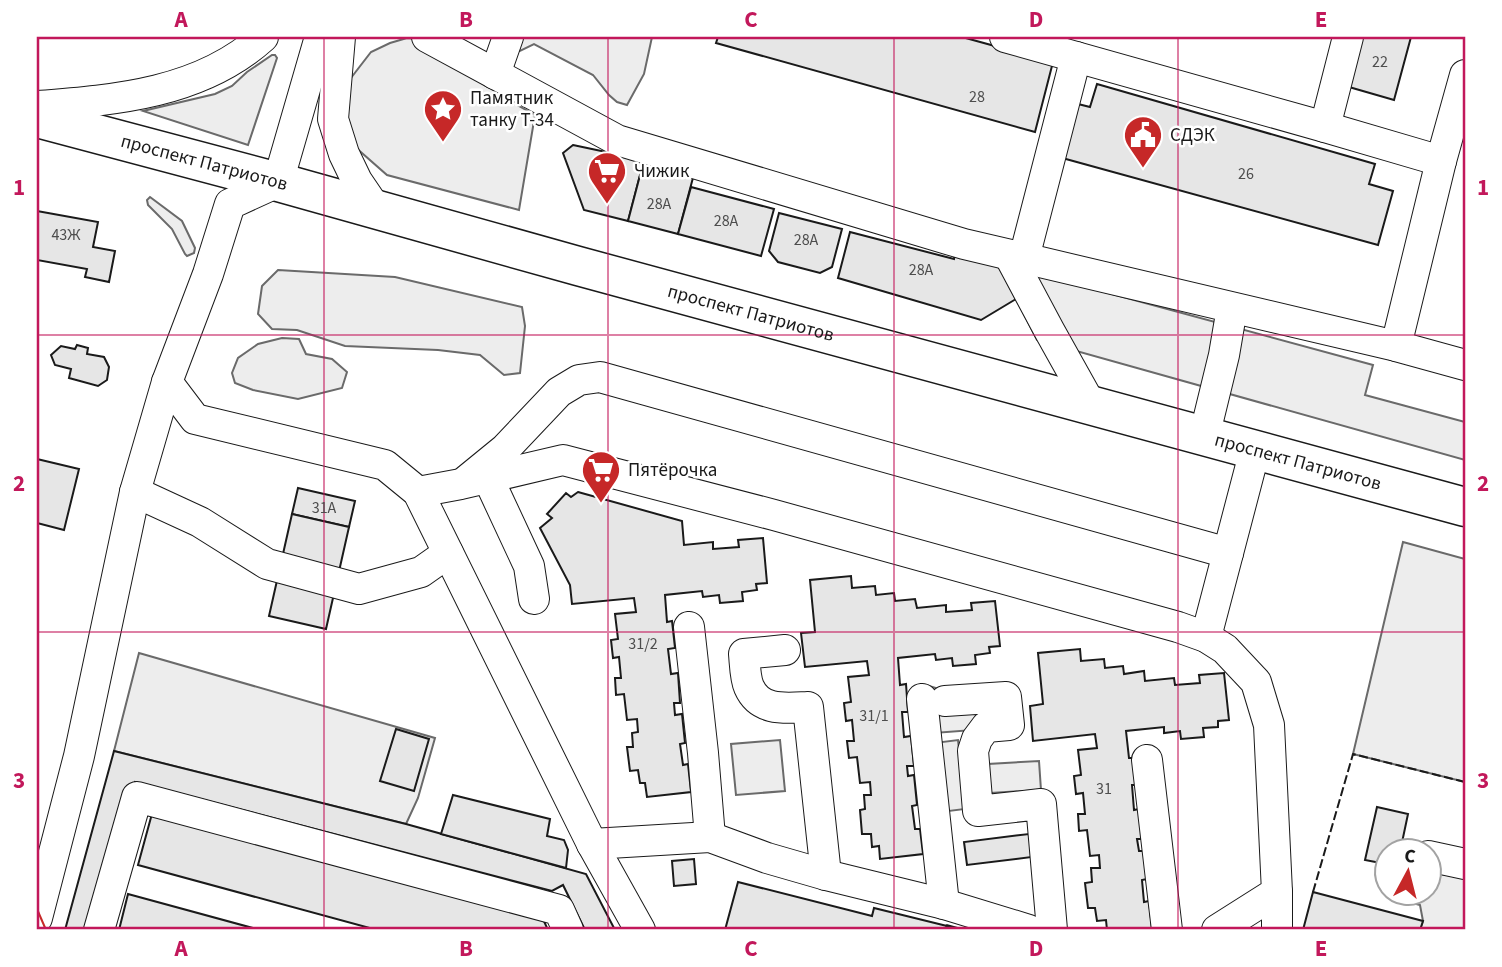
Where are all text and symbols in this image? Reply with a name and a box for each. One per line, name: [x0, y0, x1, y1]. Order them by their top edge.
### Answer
text: A: [173, 3, 188, 36]
text: B: [459, 3, 473, 36]
text: C: [744, 3, 758, 36]
text: D: [1029, 3, 1043, 36]
text: E: [1315, 3, 1327, 36]
house number: 22: [1372, 51, 1388, 73]
place label: Памятник танку Т-34: [470, 85, 554, 134]
house number: 28: [969, 86, 985, 108]
place icon: Памятник танку Т-34: [422, 88, 464, 143]
public building icon: СДЭК: [1122, 114, 1164, 169]
place label: СДЭК: [1170, 122, 1215, 149]
street label: проспект Патриотов: [118, 127, 291, 198]
supermarket icon: Чижик: [586, 150, 628, 205]
place label: Чижик: [634, 158, 690, 185]
house number: 26: [1238, 163, 1254, 185]
text: 1: [13, 171, 25, 204]
text: 1: [1477, 171, 1489, 204]
house number: 28А: [647, 193, 672, 215]
house number: 28А: [714, 210, 739, 232]
house number: 43Ж: [51, 224, 81, 246]
house number: 28А: [794, 229, 819, 251]
house number: 28А: [909, 259, 934, 281]
street label: проспект Патриотов: [664, 277, 837, 348]
street label: проспект Патриотов: [1212, 426, 1384, 497]
supermarket icon: Пятёрочка: [580, 449, 622, 504]
place label: Пятёрочка: [628, 457, 717, 484]
text: 2: [13, 467, 25, 500]
text: 2: [1477, 467, 1489, 500]
house number: 31А: [312, 497, 337, 519]
house number: 31/2: [628, 633, 658, 655]
house number: 31/1: [859, 705, 889, 727]
text: 3: [13, 764, 25, 797]
text: 3: [1477, 764, 1489, 797]
house number: 31: [1096, 778, 1112, 800]
north arrow: [1372, 838, 1442, 908]
text: С: [1403, 843, 1417, 871]
text: A: [173, 932, 188, 965]
text: B: [459, 932, 473, 965]
text: C: [744, 932, 758, 965]
text: D: [1029, 932, 1043, 965]
text: E: [1315, 932, 1327, 965]

